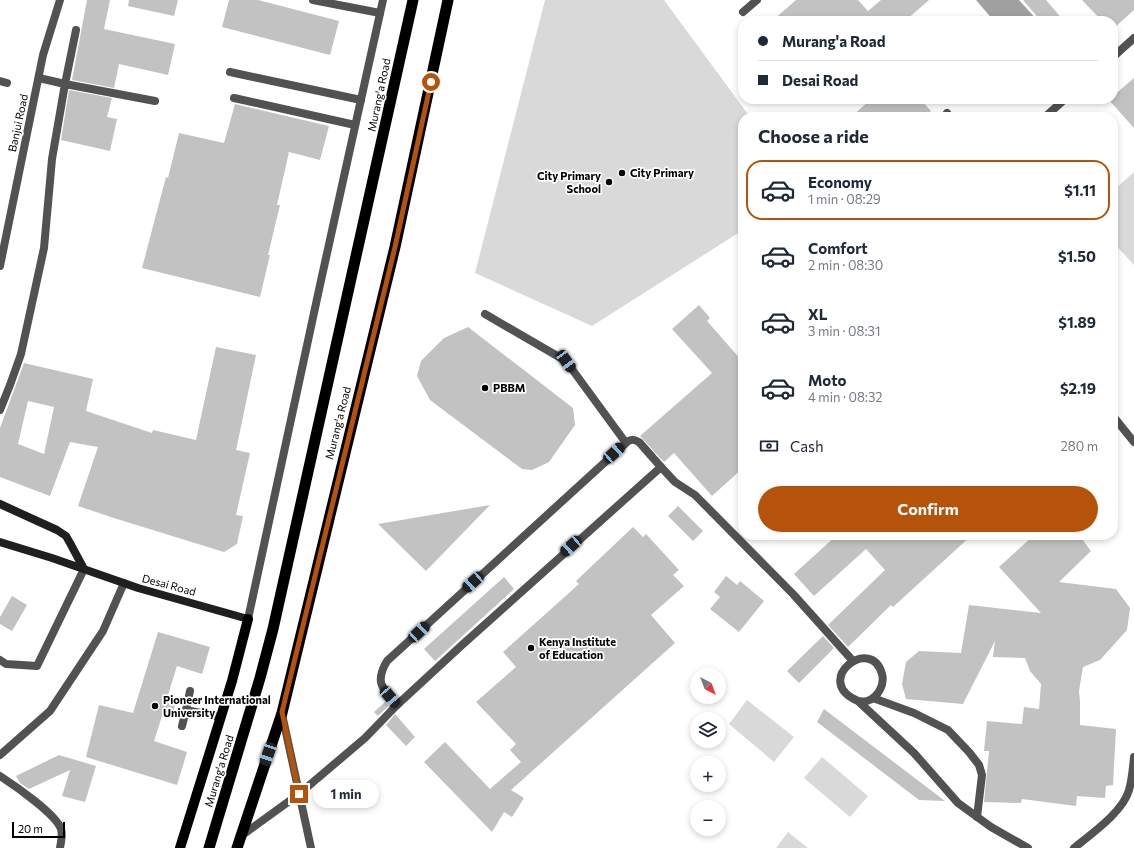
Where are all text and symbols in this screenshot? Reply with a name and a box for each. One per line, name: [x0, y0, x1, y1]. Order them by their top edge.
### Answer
text: Murang'a Road: [782, 32, 885, 50]
street label: Murang'a Road: [364, 57, 393, 133]
text: Desai Road: [782, 71, 858, 89]
route start: [422, 73, 440, 91]
street label: Banjui Road: [5, 93, 30, 153]
text: Choose a ride: [758, 125, 869, 147]
place label: City Primary: [630, 166, 694, 179]
marker: City Primary: [617, 168, 627, 178]
place label: City Primary School: [537, 169, 601, 195]
icon: car: [760, 172, 796, 208]
text: Economy: [808, 173, 872, 191]
marker: City Primary School: [604, 177, 614, 187]
text: $1.11: [1064, 181, 1096, 199]
text: 1 min · 08:29: [808, 191, 881, 207]
icon: car: [760, 238, 796, 274]
text: Comfort: [808, 239, 868, 257]
text: $1.50: [1058, 247, 1096, 265]
text: 2 min · 08:30: [808, 257, 883, 273]
icon: car: [760, 304, 796, 340]
text: XL: [808, 305, 827, 323]
text: $1.89: [1058, 313, 1096, 331]
text: 3 min · 08:31: [808, 323, 881, 339]
car: [554, 348, 578, 374]
icon: car: [760, 370, 796, 406]
text: Moto: [808, 371, 847, 389]
text: $2.19: [1060, 379, 1096, 397]
place label: PBBM: [493, 381, 526, 394]
marker: PBBM: [480, 383, 490, 393]
street label: Murang'a Road: [322, 385, 353, 461]
text: 4 min · 08:32: [808, 389, 883, 405]
icon: cash: [758, 435, 780, 457]
text: Cash: [790, 437, 824, 455]
text: 280 m: [1061, 438, 1098, 454]
car: [601, 441, 627, 465]
button: Confirm: [758, 486, 1098, 532]
car: [558, 534, 584, 558]
car: [460, 570, 486, 594]
street label: Desai Road: [141, 571, 198, 598]
car: [406, 619, 432, 645]
place label: Kenya Institute of Education: [539, 635, 616, 661]
marker: Kenya Institute of Education: [526, 643, 536, 653]
north arrow: [690, 668, 726, 704]
map controls: [690, 668, 726, 836]
car: [378, 684, 402, 710]
place label: Pioneer International University: [163, 693, 271, 719]
marker: Pioneer International University: [150, 701, 160, 711]
button: layers: [690, 712, 726, 748]
street label: Murang'a Road: [201, 733, 236, 808]
car: [258, 741, 278, 767]
button: +: [690, 756, 726, 792]
callout: 1 min: [313, 780, 379, 808]
route end: [290, 785, 308, 803]
text: 1 min: [331, 786, 361, 802]
button: −: [690, 800, 726, 836]
scale bar: [12, 820, 65, 839]
text: 20 m: [18, 822, 43, 835]

